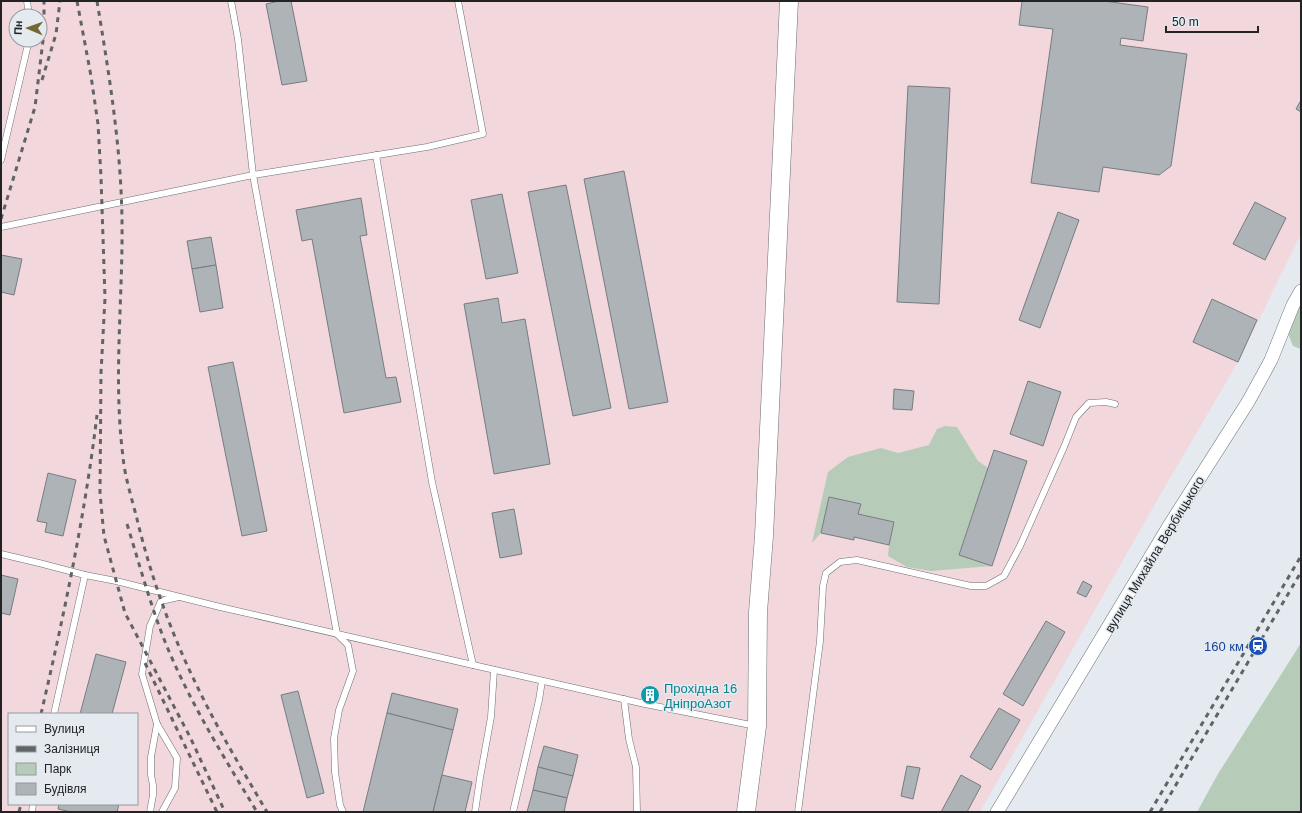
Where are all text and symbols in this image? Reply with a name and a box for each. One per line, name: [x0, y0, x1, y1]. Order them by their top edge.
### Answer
north arrow: [8, 8, 48, 48]
scale bar: [1166, 8, 1258, 34]
text: 50 m: [1172, 15, 1199, 29]
text: Пн: [12, 20, 24, 35]
street label: вулиця Михайла Вербицького: [1102, 473, 1207, 635]
station icon: 160 км: [1247, 635, 1269, 657]
place label: 160 км: [1204, 639, 1244, 654]
place label: Прохідна 16 ДніпроАзот: [664, 681, 737, 711]
building icon: Прохідна 16 ДніпроАзот: [639, 684, 661, 706]
legend: [8, 713, 138, 805]
text: Вулиця: [44, 722, 85, 736]
text: Залізниця: [44, 742, 100, 756]
text: Парк: [44, 762, 72, 776]
text: Будівля: [44, 782, 86, 796]

